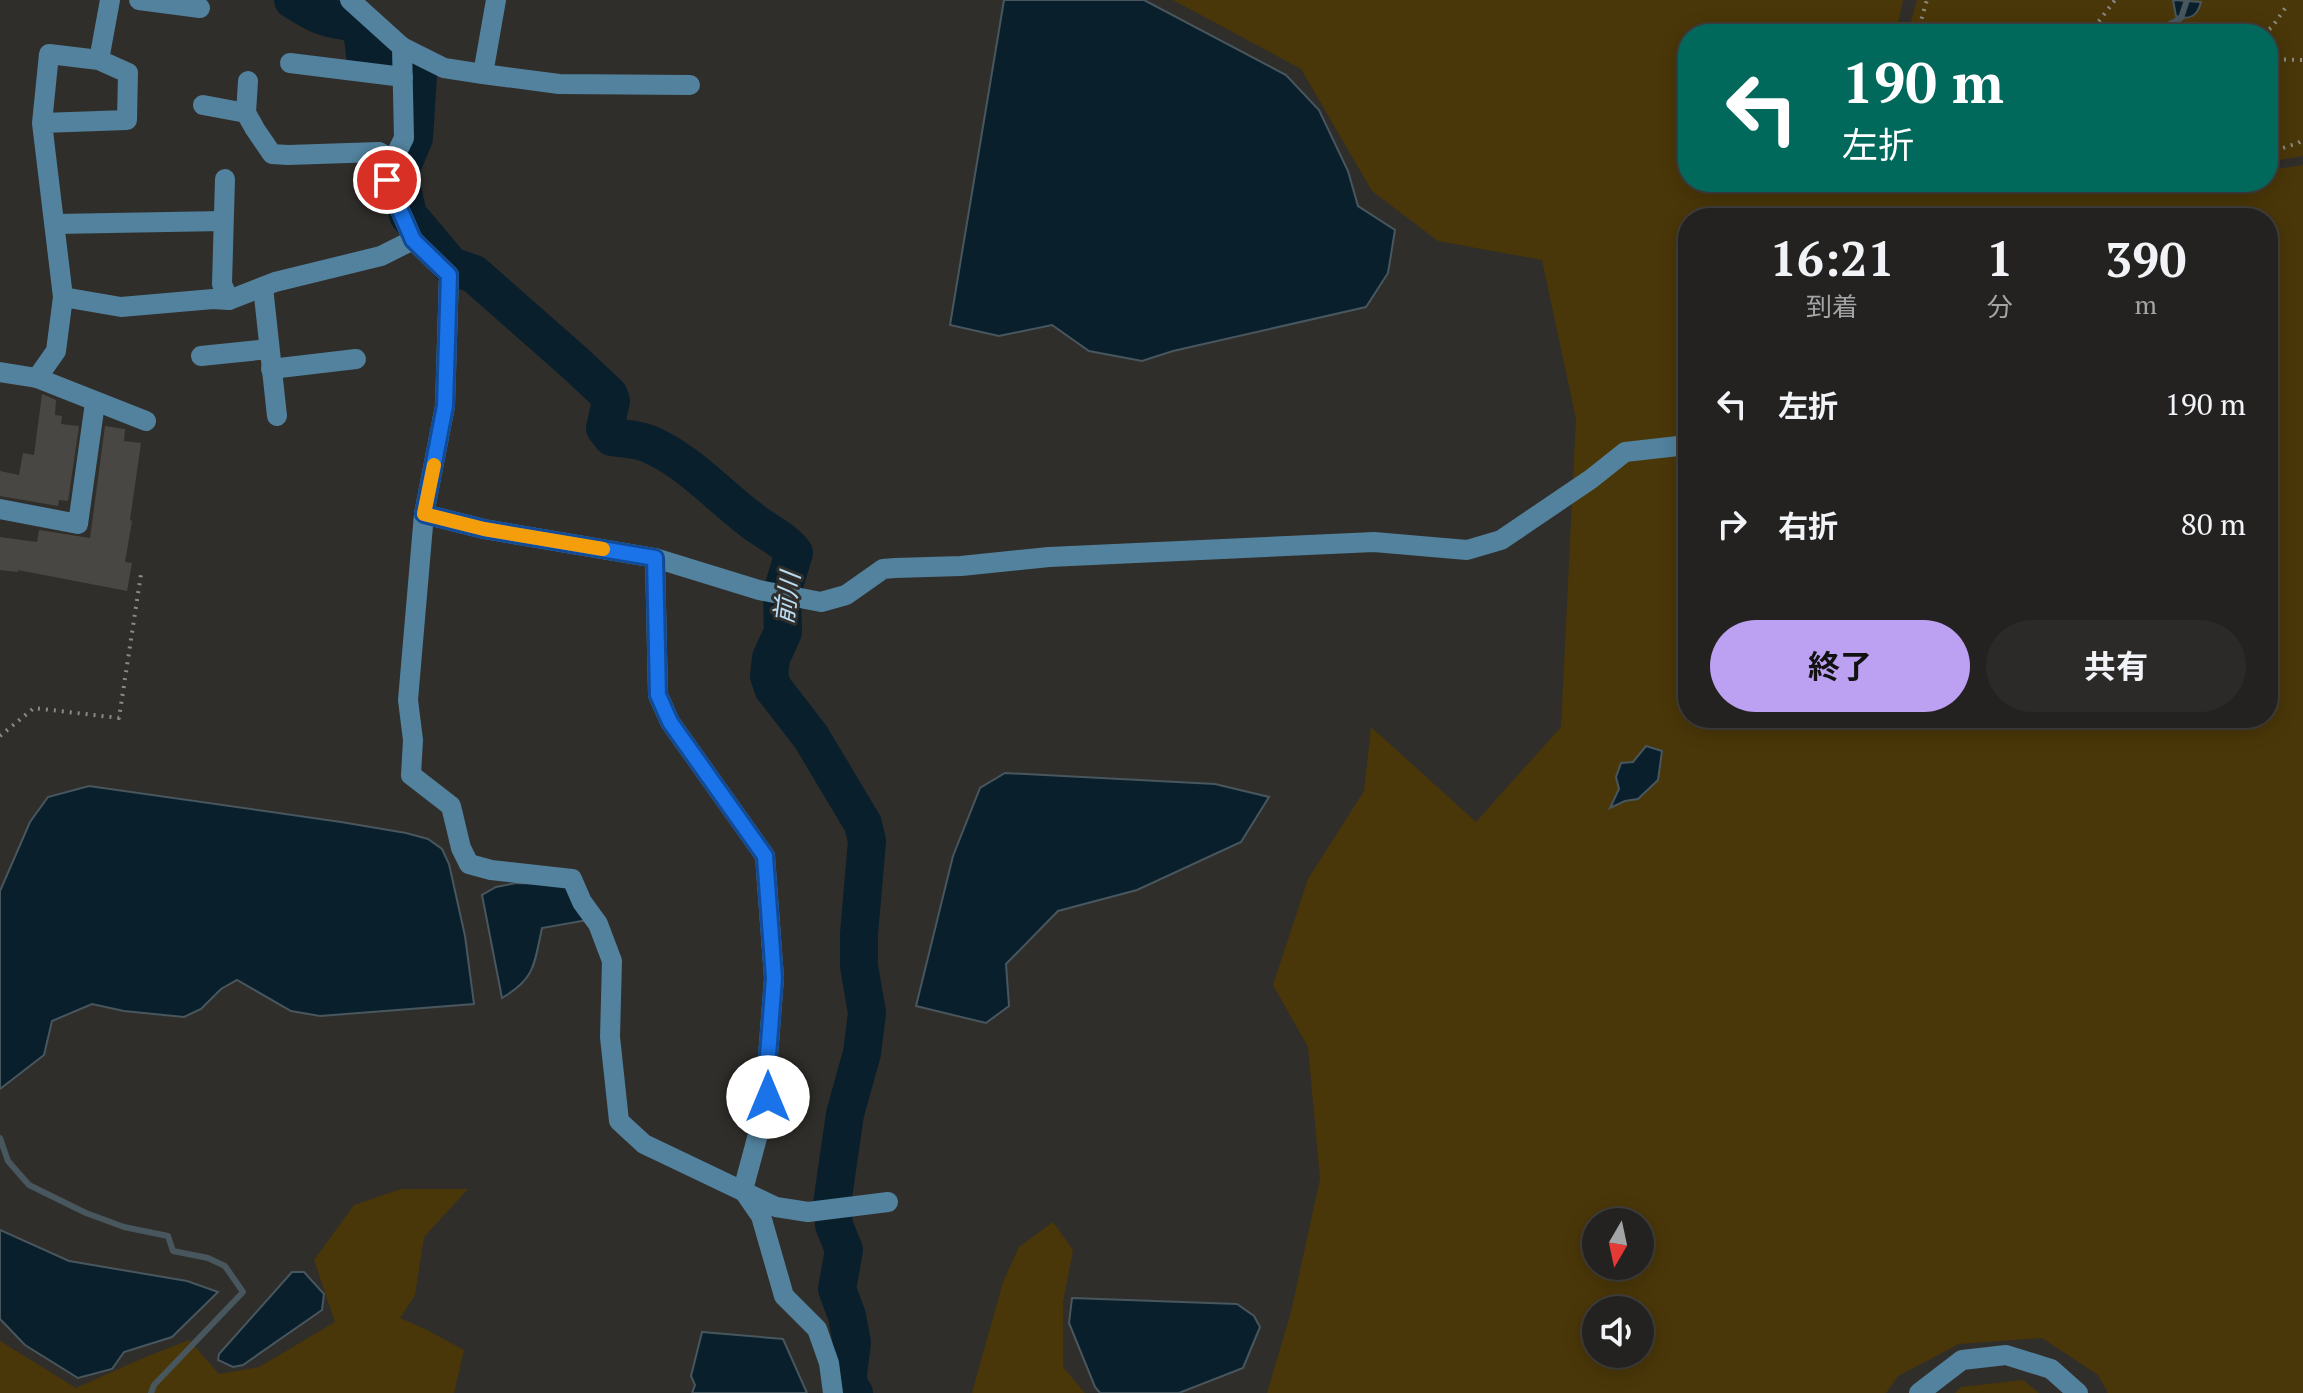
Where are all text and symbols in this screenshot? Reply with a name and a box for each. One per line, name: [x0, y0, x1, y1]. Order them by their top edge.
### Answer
text: 190 m: [1842, 45, 2004, 119]
icon: left: [1710, 56, 1814, 160]
text: 左折: [1842, 121, 1914, 168]
pin: [353, 146, 421, 214]
icon: arrive: [365, 158, 409, 202]
text: 16:21: [1770, 226, 1895, 290]
text: 1: [1986, 226, 2013, 290]
text: 390: [2105, 227, 2186, 291]
text: m: [2134, 287, 2157, 321]
text: 到着: [1806, 289, 1858, 323]
text: 分: [1987, 289, 2013, 323]
icon: left: [1710, 382, 1754, 426]
text: 190 m: [2165, 384, 2246, 424]
text: 左折: [1778, 386, 1838, 426]
icon: right: [1710, 502, 1754, 546]
text: 80 m: [2181, 504, 2246, 544]
text: 右折: [1778, 506, 1838, 546]
water label: 前川: [766, 567, 807, 626]
button: 終了: [1710, 620, 1970, 712]
button: 共有: [1986, 620, 2246, 712]
position arrow: [726, 1055, 810, 1139]
north arrow: [1582, 1208, 1654, 1280]
map controls: [1582, 1208, 1654, 1368]
button: sound: [1582, 1296, 1654, 1368]

